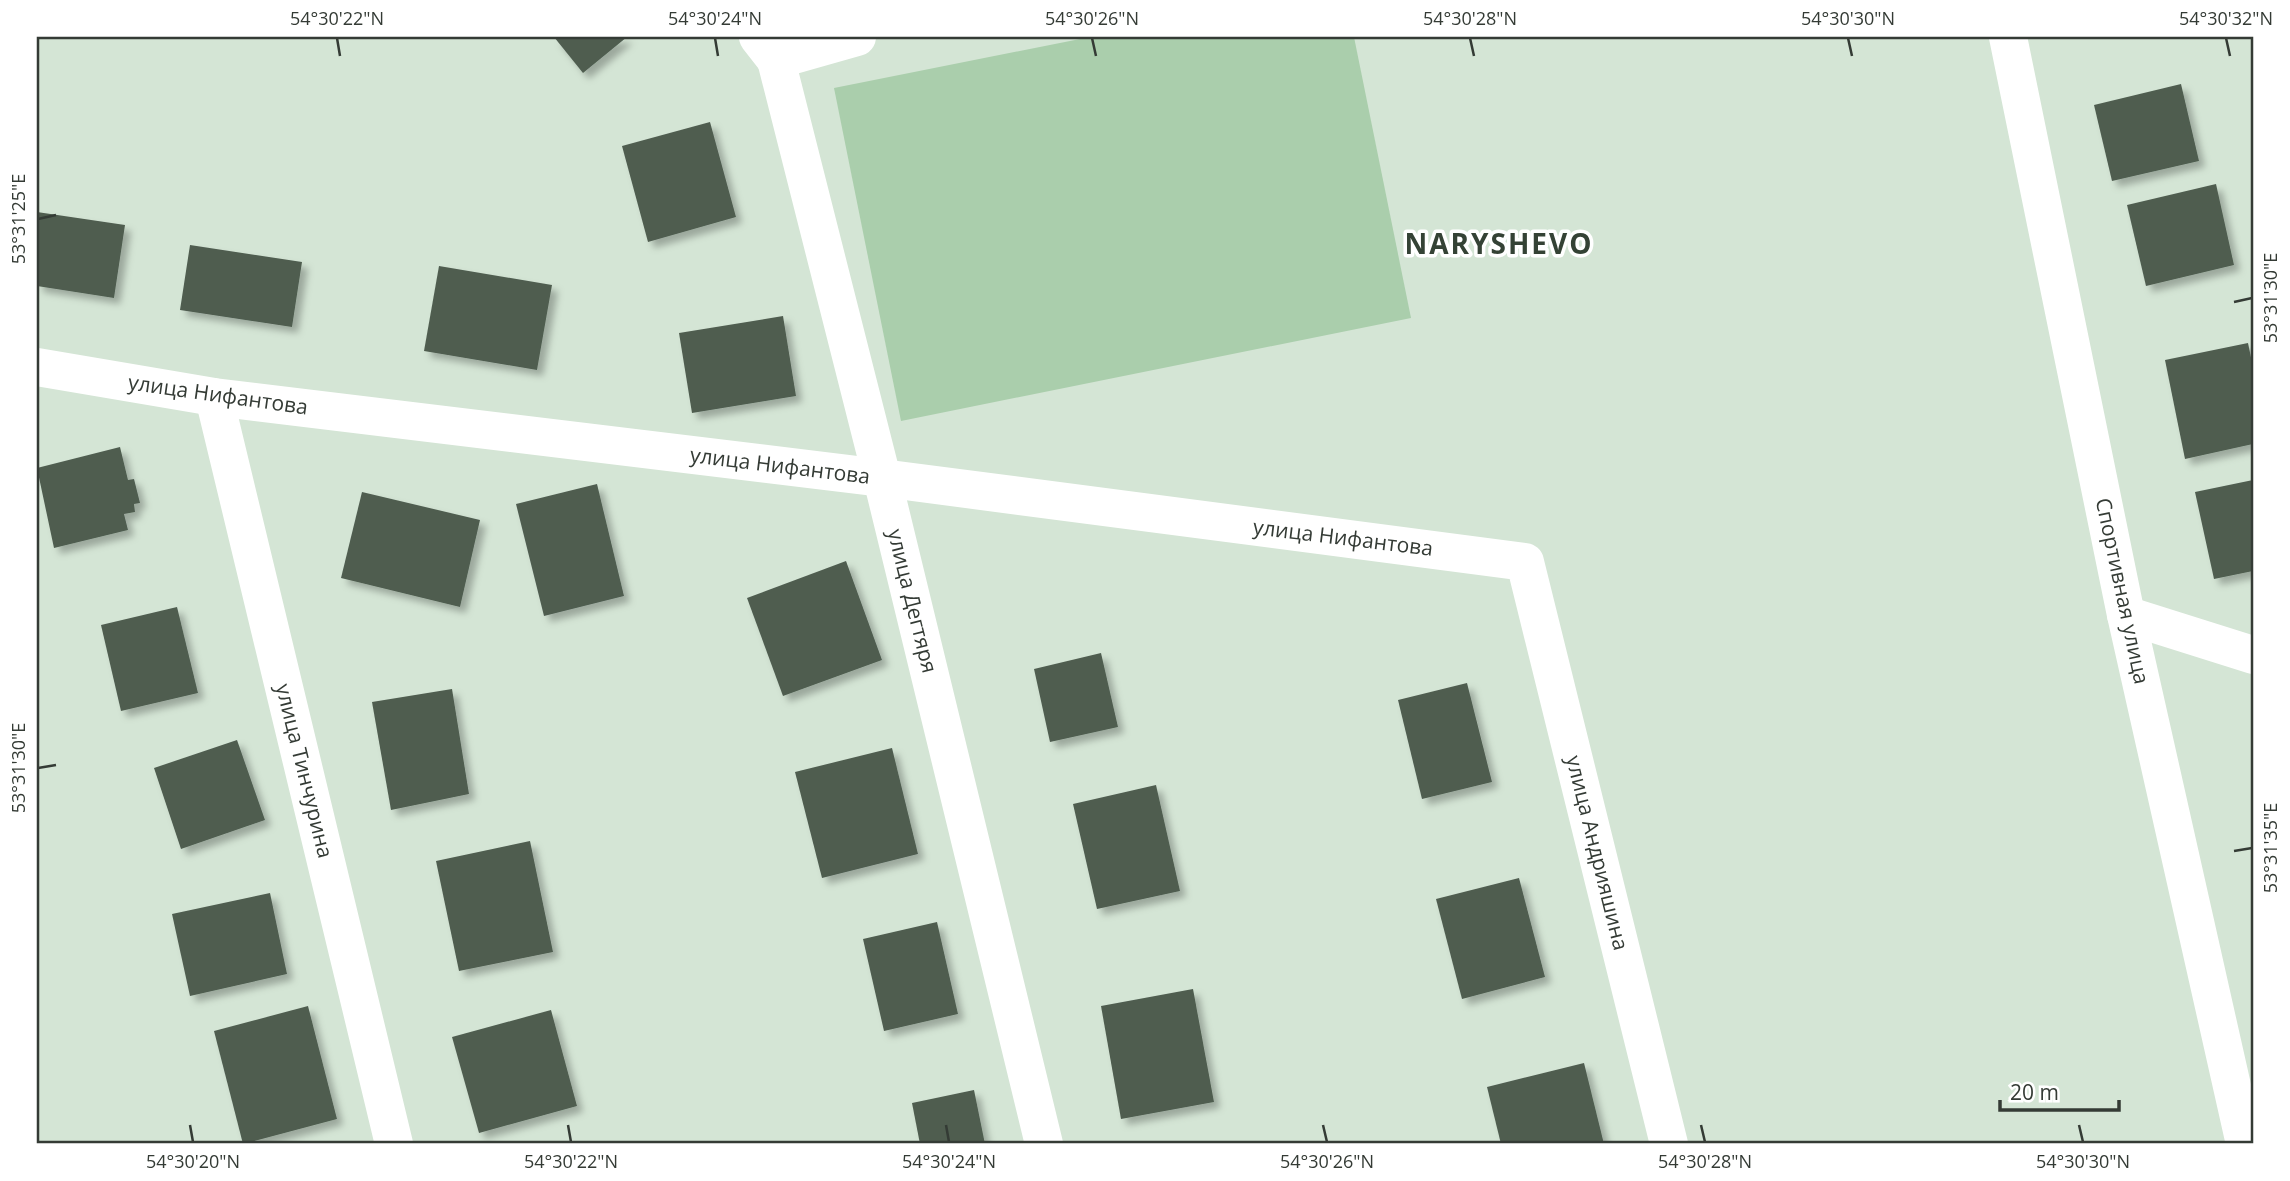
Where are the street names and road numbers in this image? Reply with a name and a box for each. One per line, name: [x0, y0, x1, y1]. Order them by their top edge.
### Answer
street label: улица Нифантова: [126, 368, 310, 420]
street label: улица Нифантова: [688, 440, 872, 490]
street label: Спортивная улица: [2090, 495, 2156, 687]
street label: улица Нифантова: [1251, 512, 1435, 562]
street label: улица Дегтяря: [882, 526, 944, 676]
street label: улица Тинчурина: [270, 681, 340, 861]
street label: улица Андрияшина: [1560, 753, 1636, 953]

